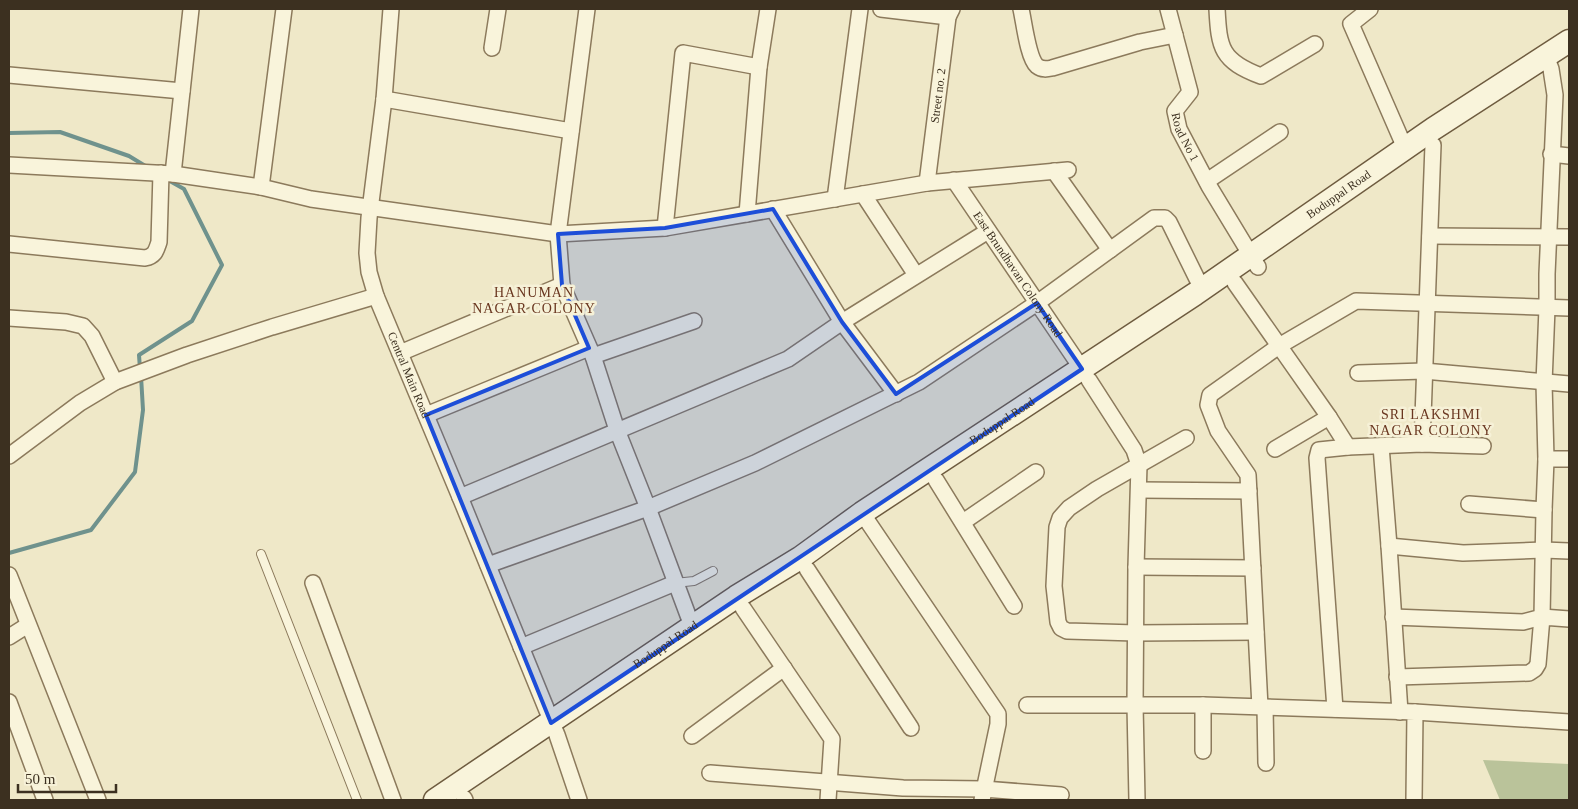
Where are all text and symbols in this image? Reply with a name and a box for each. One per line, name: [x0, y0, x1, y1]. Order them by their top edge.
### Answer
street label: Street no. 2: [928, 68, 948, 124]
street label: Road No 1: [1169, 111, 1202, 164]
street label: Boduppal Road: [1304, 167, 1373, 222]
street label: East Brundhavan Colony Road: [970, 209, 1066, 340]
district label: HANUMAN NAGAR COLONY: [472, 285, 596, 316]
street label: Central Main Road: [385, 330, 433, 420]
street label: Boduppal Road: [967, 395, 1037, 447]
district label: SRI LAKSHMI NAGAR COLONY: [1369, 407, 1493, 438]
street label: Boduppal Road: [630, 618, 700, 671]
scale bar: [18, 762, 115, 794]
text: 50 m: [25, 771, 56, 787]

